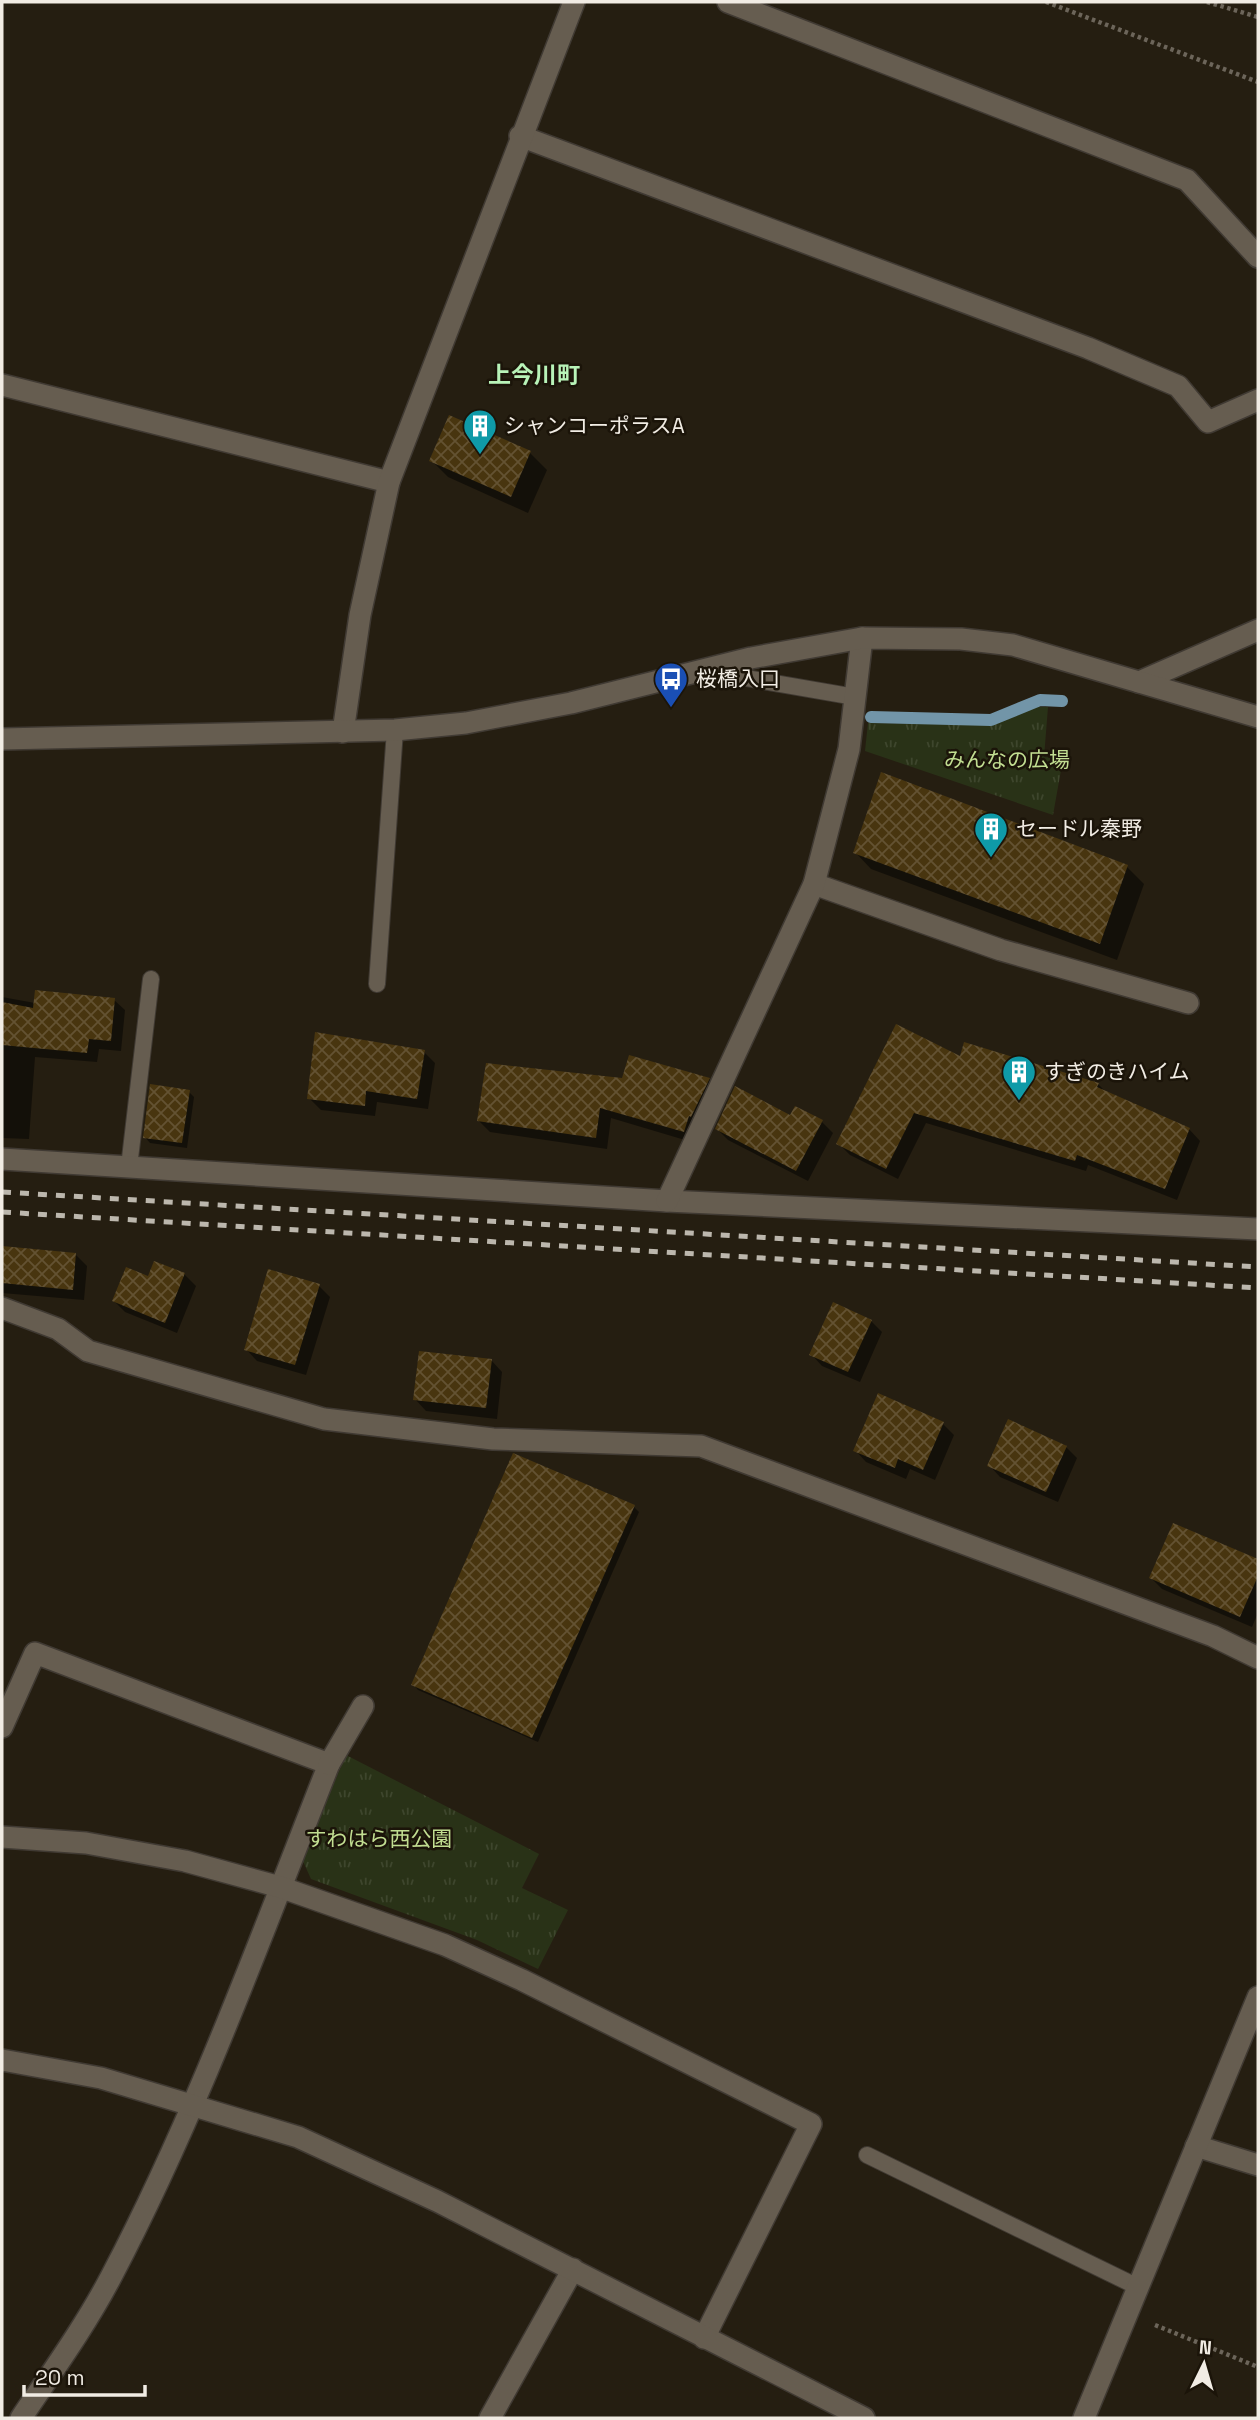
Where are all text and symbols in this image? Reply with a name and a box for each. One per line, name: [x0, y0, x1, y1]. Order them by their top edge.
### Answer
district label: 上今川町: [488, 360, 580, 390]
building icon: シャンコーポラスA: [461, 407, 499, 456]
place label: シャンコーポラスA: [504, 412, 685, 439]
bus stop icon: 桜橋入口: [652, 660, 690, 709]
place label: 桜橋入口: [696, 665, 780, 692]
park label: みんなの広場: [944, 746, 1070, 773]
building icon: セードル秦野: [972, 810, 1010, 859]
place label: セードル秦野: [1016, 815, 1142, 842]
building icon: すぎのきハイム: [1000, 1053, 1038, 1102]
place label: すぎのきハイム: [1044, 1058, 1190, 1085]
park label: すわはら西公園: [306, 1825, 453, 1852]
north arrow: [1169, 2329, 1239, 2399]
text: N: [1198, 2335, 1213, 2361]
scale bar: [24, 2354, 145, 2398]
text: 20 m: [35, 2364, 85, 2391]

